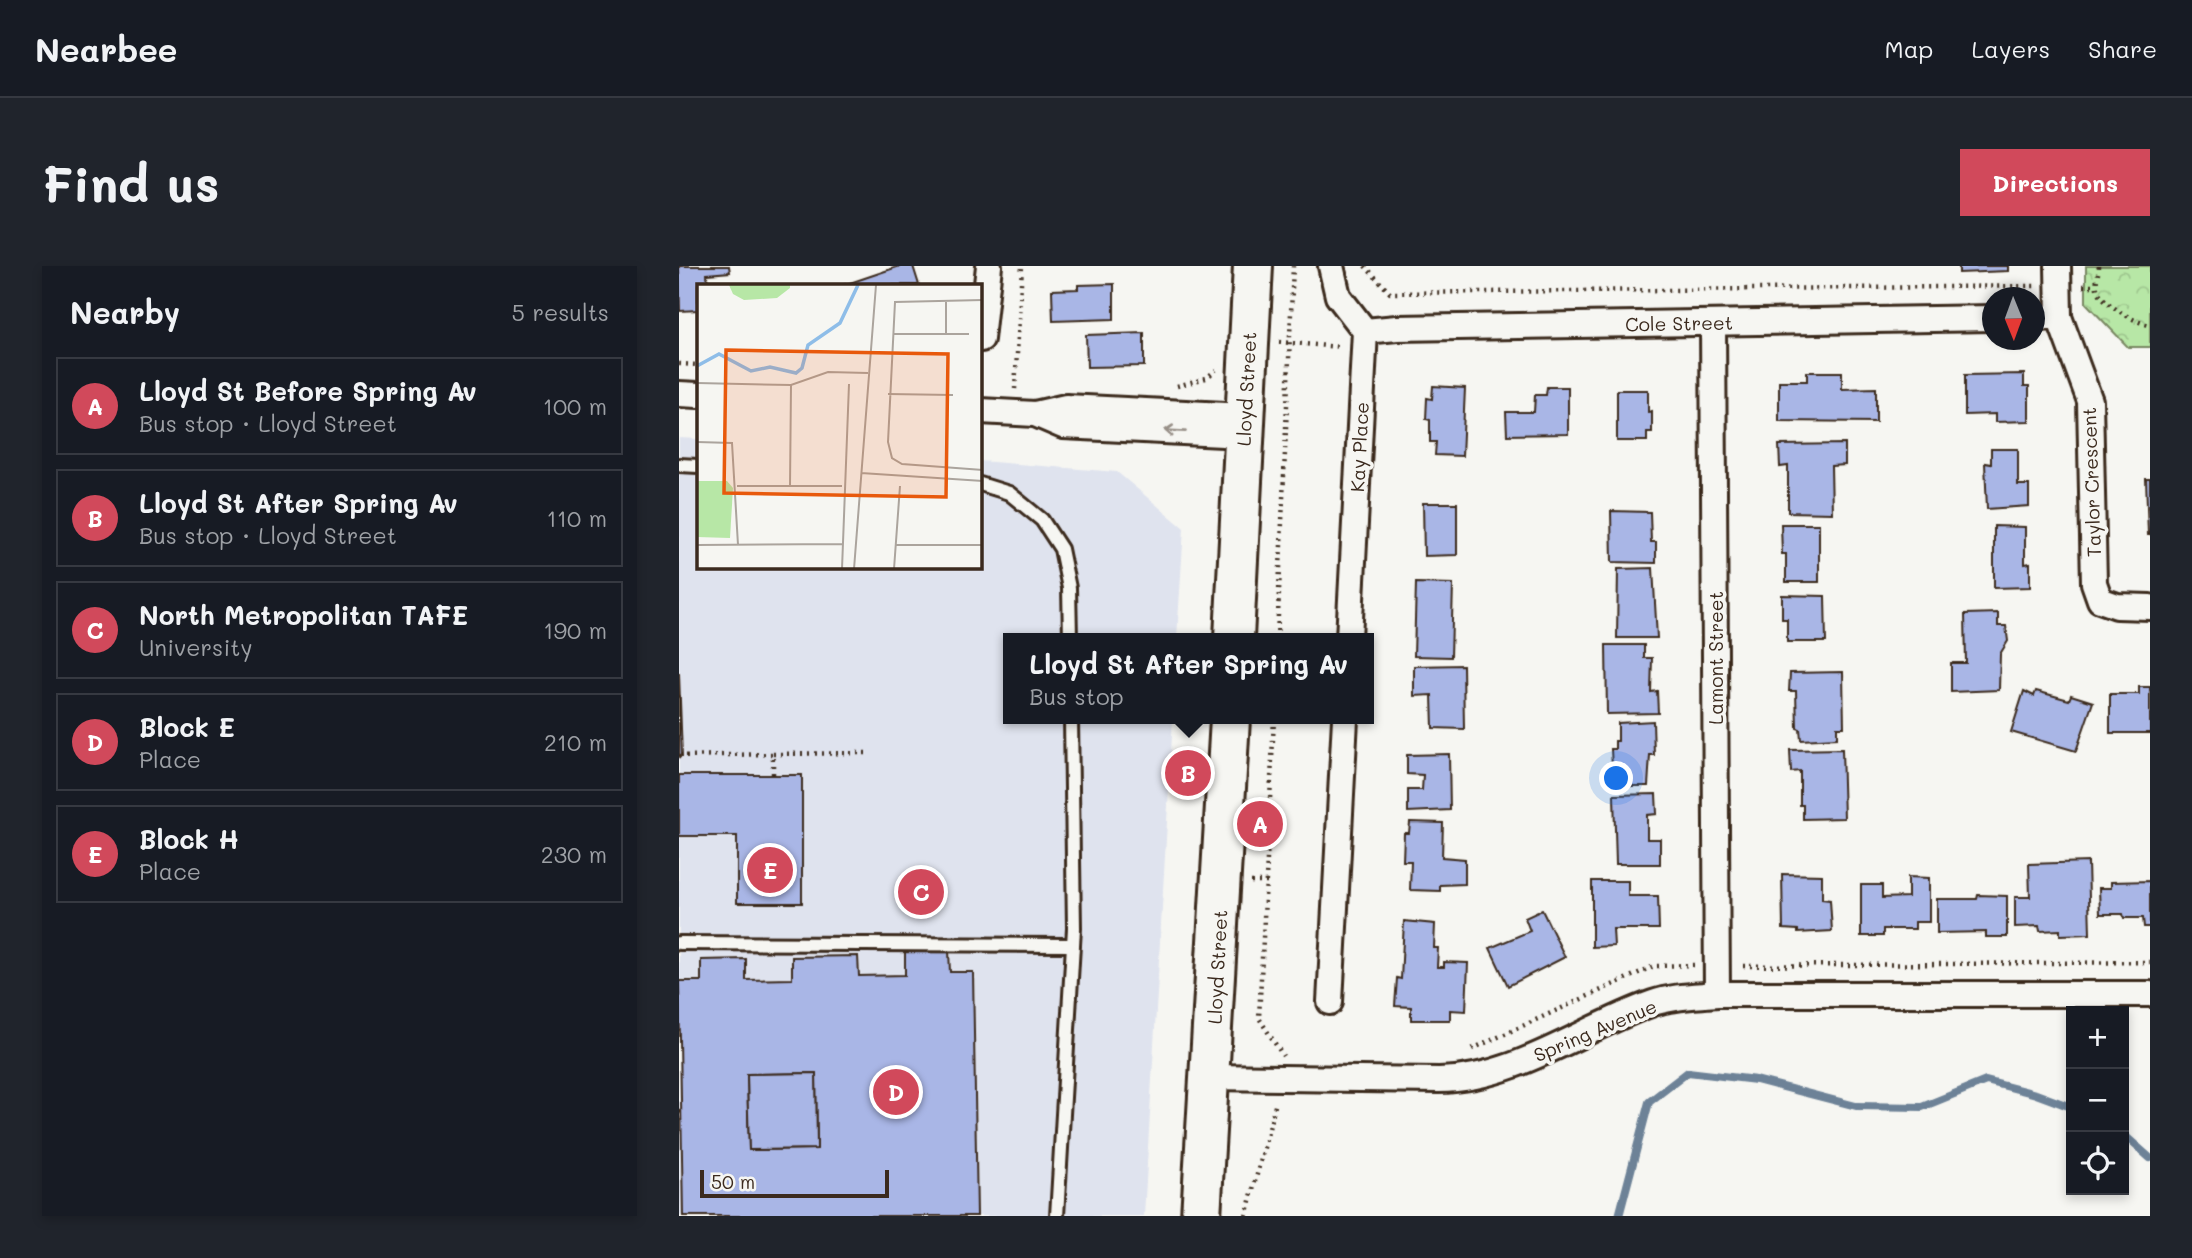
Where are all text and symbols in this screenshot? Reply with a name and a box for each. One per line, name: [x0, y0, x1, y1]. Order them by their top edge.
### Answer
text: Nearbee: [35, 27, 178, 70]
text: Map: [1885, 33, 1933, 64]
text: Layers: [1971, 33, 2050, 64]
text: Share: [2088, 33, 2157, 64]
button: Directions: [1960, 149, 2150, 216]
text: Find us: [42, 151, 220, 214]
inset map: [697, 284, 982, 569]
north arrow: [1982, 287, 2045, 350]
text: Nearby: [70, 292, 180, 332]
text: 5 results: [512, 297, 609, 327]
street label: Cole Street: [1625, 310, 1733, 336]
street label: Lloyd Street: [1231, 331, 1261, 447]
text: Lloyd St Before Spring Av: [139, 374, 477, 408]
text: A: [87, 391, 103, 421]
text: 100 m: [543, 391, 607, 421]
street label: Kay Place: [1344, 401, 1374, 493]
street label: Taylor Crescent: [2076, 407, 2106, 557]
text: Bus stop · Lloyd Street: [139, 408, 397, 438]
one-way arrow: [1164, 425, 1187, 438]
text: Lloyd St After Spring Av: [139, 486, 458, 520]
text: B: [87, 503, 103, 533]
text: 110 m: [547, 503, 607, 533]
text: Bus stop · Lloyd Street: [139, 520, 397, 550]
street label: Lamont Street: [1703, 591, 1728, 725]
text: North Metropolitan TAFE: [139, 598, 468, 632]
text: C: [86, 615, 104, 645]
text: 190 m: [543, 615, 607, 645]
text: University: [139, 632, 252, 662]
popup: [1003, 633, 1374, 724]
text: Lloyd St After Spring Av: [1029, 647, 1348, 681]
text: Bus stop: [1029, 681, 1124, 711]
text: Block E: [139, 710, 235, 744]
text: D: [87, 727, 103, 757]
text: 210 m: [544, 727, 607, 757]
text: Place: [139, 744, 201, 774]
pin: B: [1165, 747, 1211, 799]
your location: [1599, 761, 1633, 795]
pin: A: [1237, 798, 1283, 850]
text: Block H: [139, 822, 239, 856]
text: E: [88, 839, 102, 869]
text: 230 m: [541, 839, 607, 869]
pin: E: [747, 844, 793, 896]
text: Place: [139, 856, 201, 886]
pin: C: [898, 866, 944, 918]
street label: Lloyd Street: [1202, 909, 1232, 1025]
street label: Spring Avenue: [1530, 993, 1660, 1067]
map controls: [2066, 1006, 2129, 1195]
button: +: [2066, 1006, 2129, 1069]
pin: D: [873, 1066, 919, 1118]
button: −: [2066, 1069, 2129, 1132]
button: locate: [2066, 1132, 2129, 1195]
scale bar: [700, 1167, 889, 1199]
text: 50 m: [711, 1169, 755, 1194]

